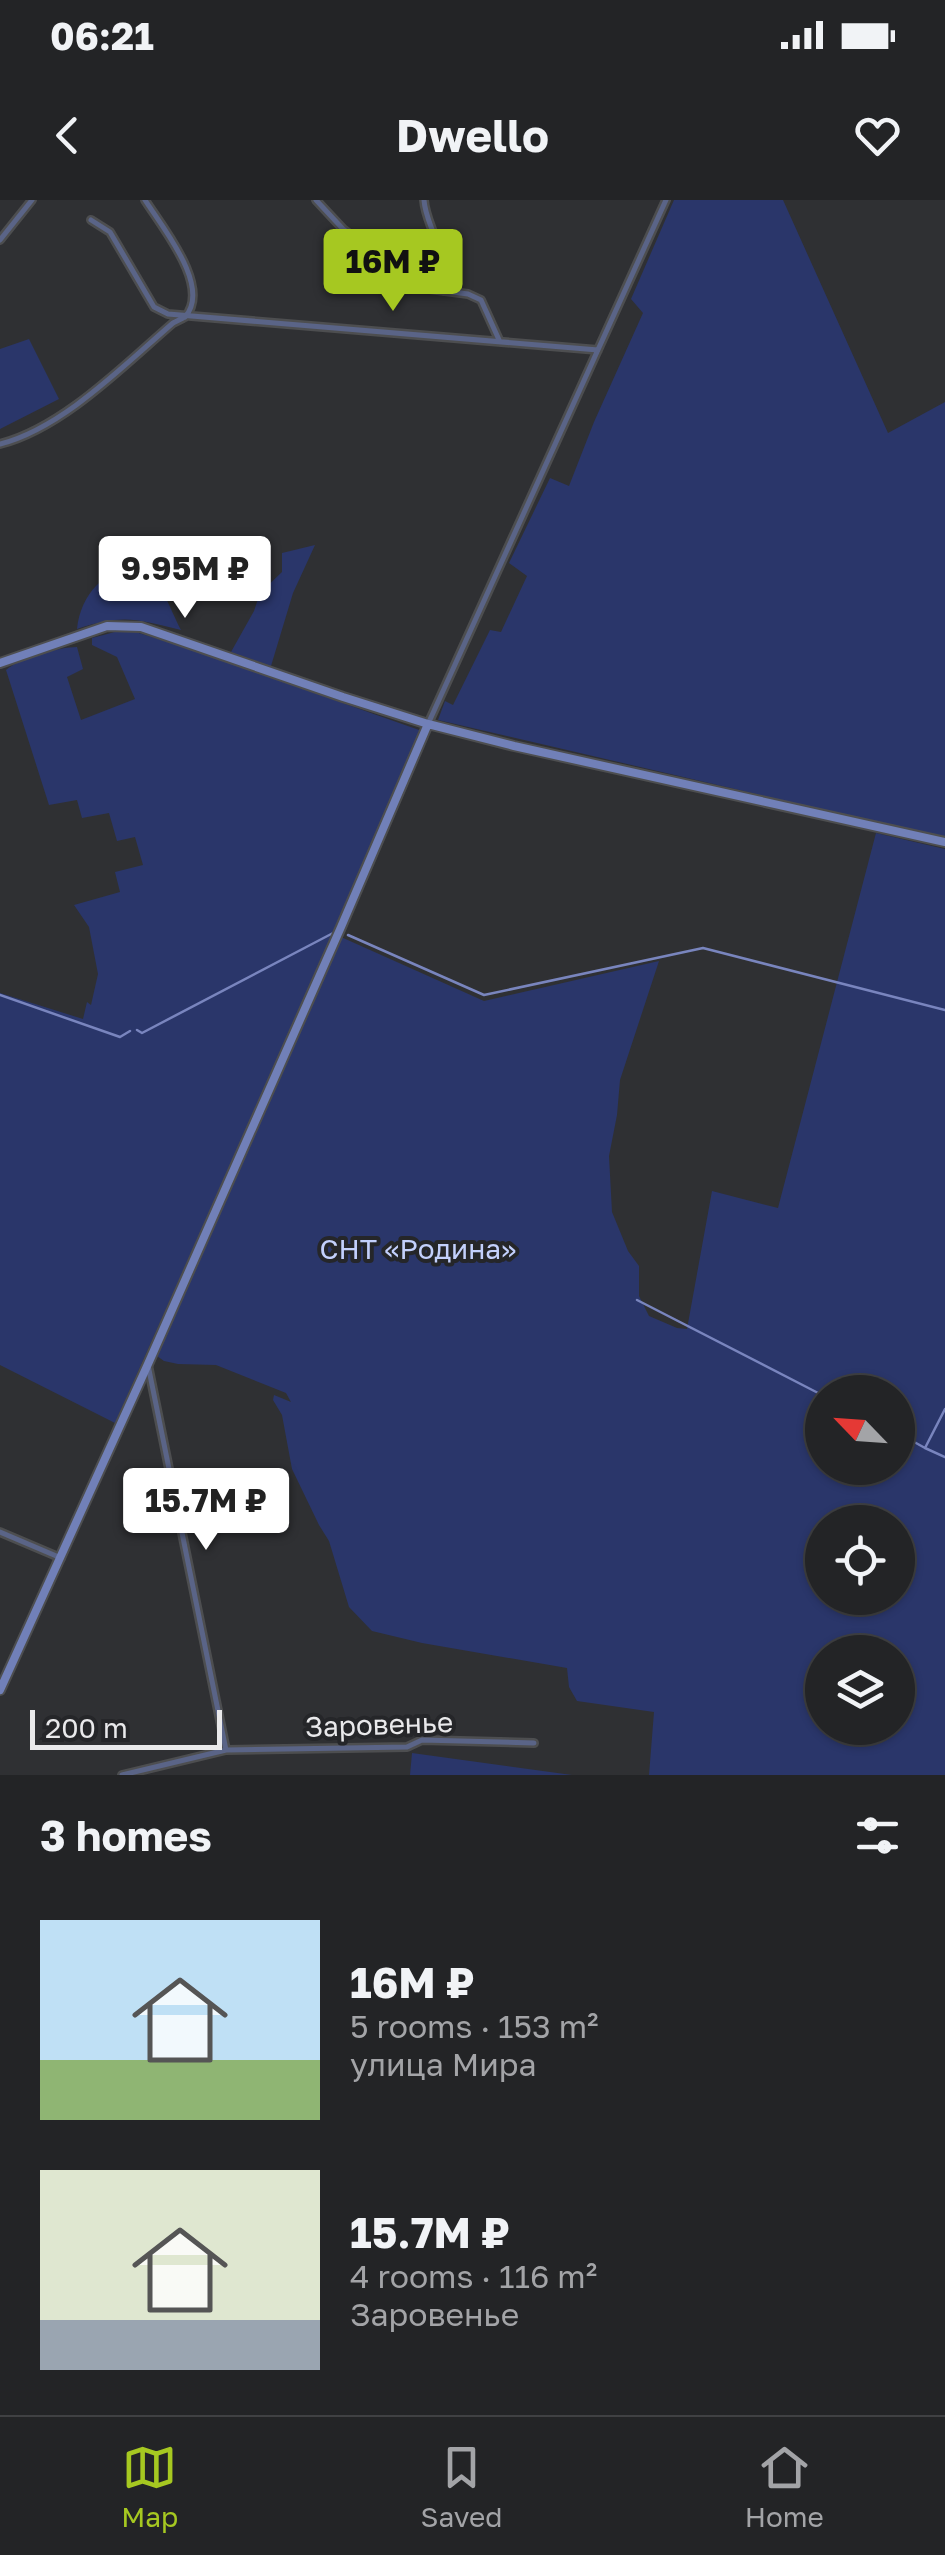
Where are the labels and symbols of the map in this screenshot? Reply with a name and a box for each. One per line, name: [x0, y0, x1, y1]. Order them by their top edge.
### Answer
pin: 16M ₽: [323, 229, 463, 314]
pin: 9.95M ₽: [93, 536, 277, 621]
park label: СНТ «Родина»: [320, 1232, 516, 1265]
north arrow: [805, 1375, 915, 1485]
pin: 15.7M ₽: [114, 1468, 298, 1553]
scale bar: [30, 1705, 222, 1750]
street label: Заровенье: [304, 1705, 454, 1743]

